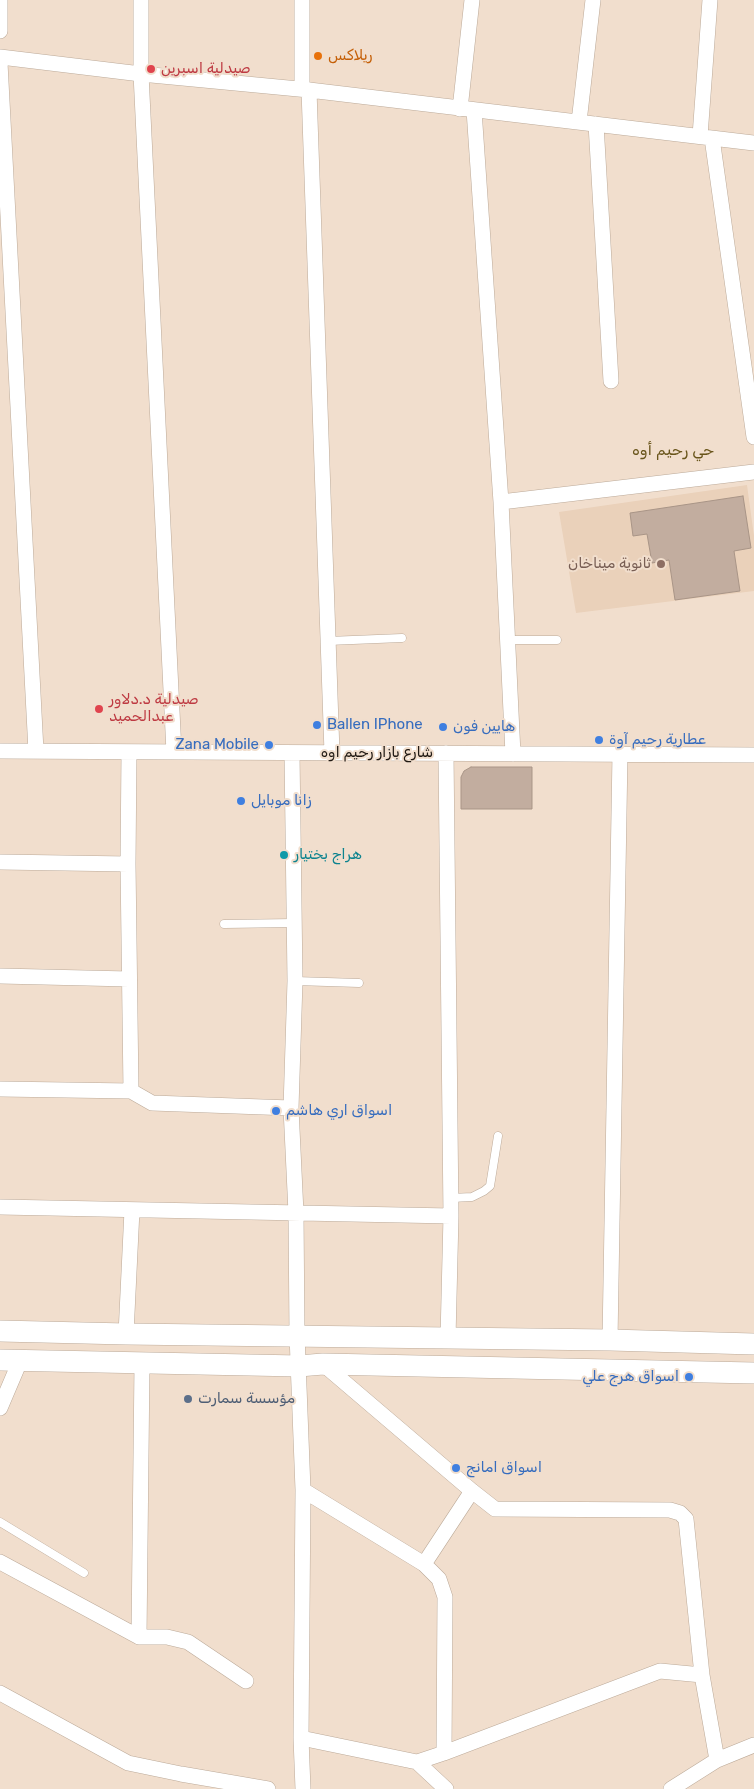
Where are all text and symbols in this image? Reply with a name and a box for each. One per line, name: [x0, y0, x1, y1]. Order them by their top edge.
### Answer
place label: ریلاکس: [328, 47, 372, 65]
marker: ریلاکس: [312, 50, 324, 62]
place label: صيدلية اسبرين: [161, 60, 251, 78]
marker: صيدلية اسبرين: [145, 63, 157, 75]
district label: حي رحيم أوه: [632, 440, 714, 460]
place label: ثانوية ميناخان: [568, 555, 651, 573]
marker: ثانوية ميناخان: [655, 558, 667, 570]
place label: صيدلية د.دلاور عبدالحميد: [109, 691, 198, 726]
marker: صيدلية د.دلاور عبدالحميد: [93, 703, 105, 715]
place label: Ballen IPhone: [327, 716, 423, 734]
place label: هايين فون: [453, 718, 515, 736]
marker: Ballen IPhone: [311, 719, 323, 731]
marker: هايين فون: [437, 721, 449, 733]
place label: عطارية رحيم آوة: [609, 731, 706, 749]
marker: عطارية رحيم آوة: [593, 734, 605, 746]
place label: Zana Mobile: [176, 736, 259, 754]
marker: Zana Mobile: [263, 739, 275, 751]
street label: شارع بازار رحيم اوه: [321, 744, 433, 762]
place label: زانا موبايل: [251, 792, 312, 810]
marker: زانا موبايل: [235, 795, 247, 807]
place label: هراج بختيار: [294, 846, 362, 864]
marker: هراج بختيار: [278, 849, 290, 861]
place label: اسواق اري هاشم: [286, 1102, 392, 1120]
marker: اسواق اري هاشم: [270, 1105, 282, 1117]
place label: اسواق هرج علي: [582, 1368, 679, 1386]
marker: اسواق هرج علي: [683, 1371, 695, 1383]
place label: مؤسسة سمارت: [198, 1390, 295, 1408]
marker: مؤسسة سمارت: [182, 1393, 194, 1405]
place label: اسواق امانج: [466, 1459, 542, 1477]
marker: اسواق امانج: [450, 1462, 462, 1474]

